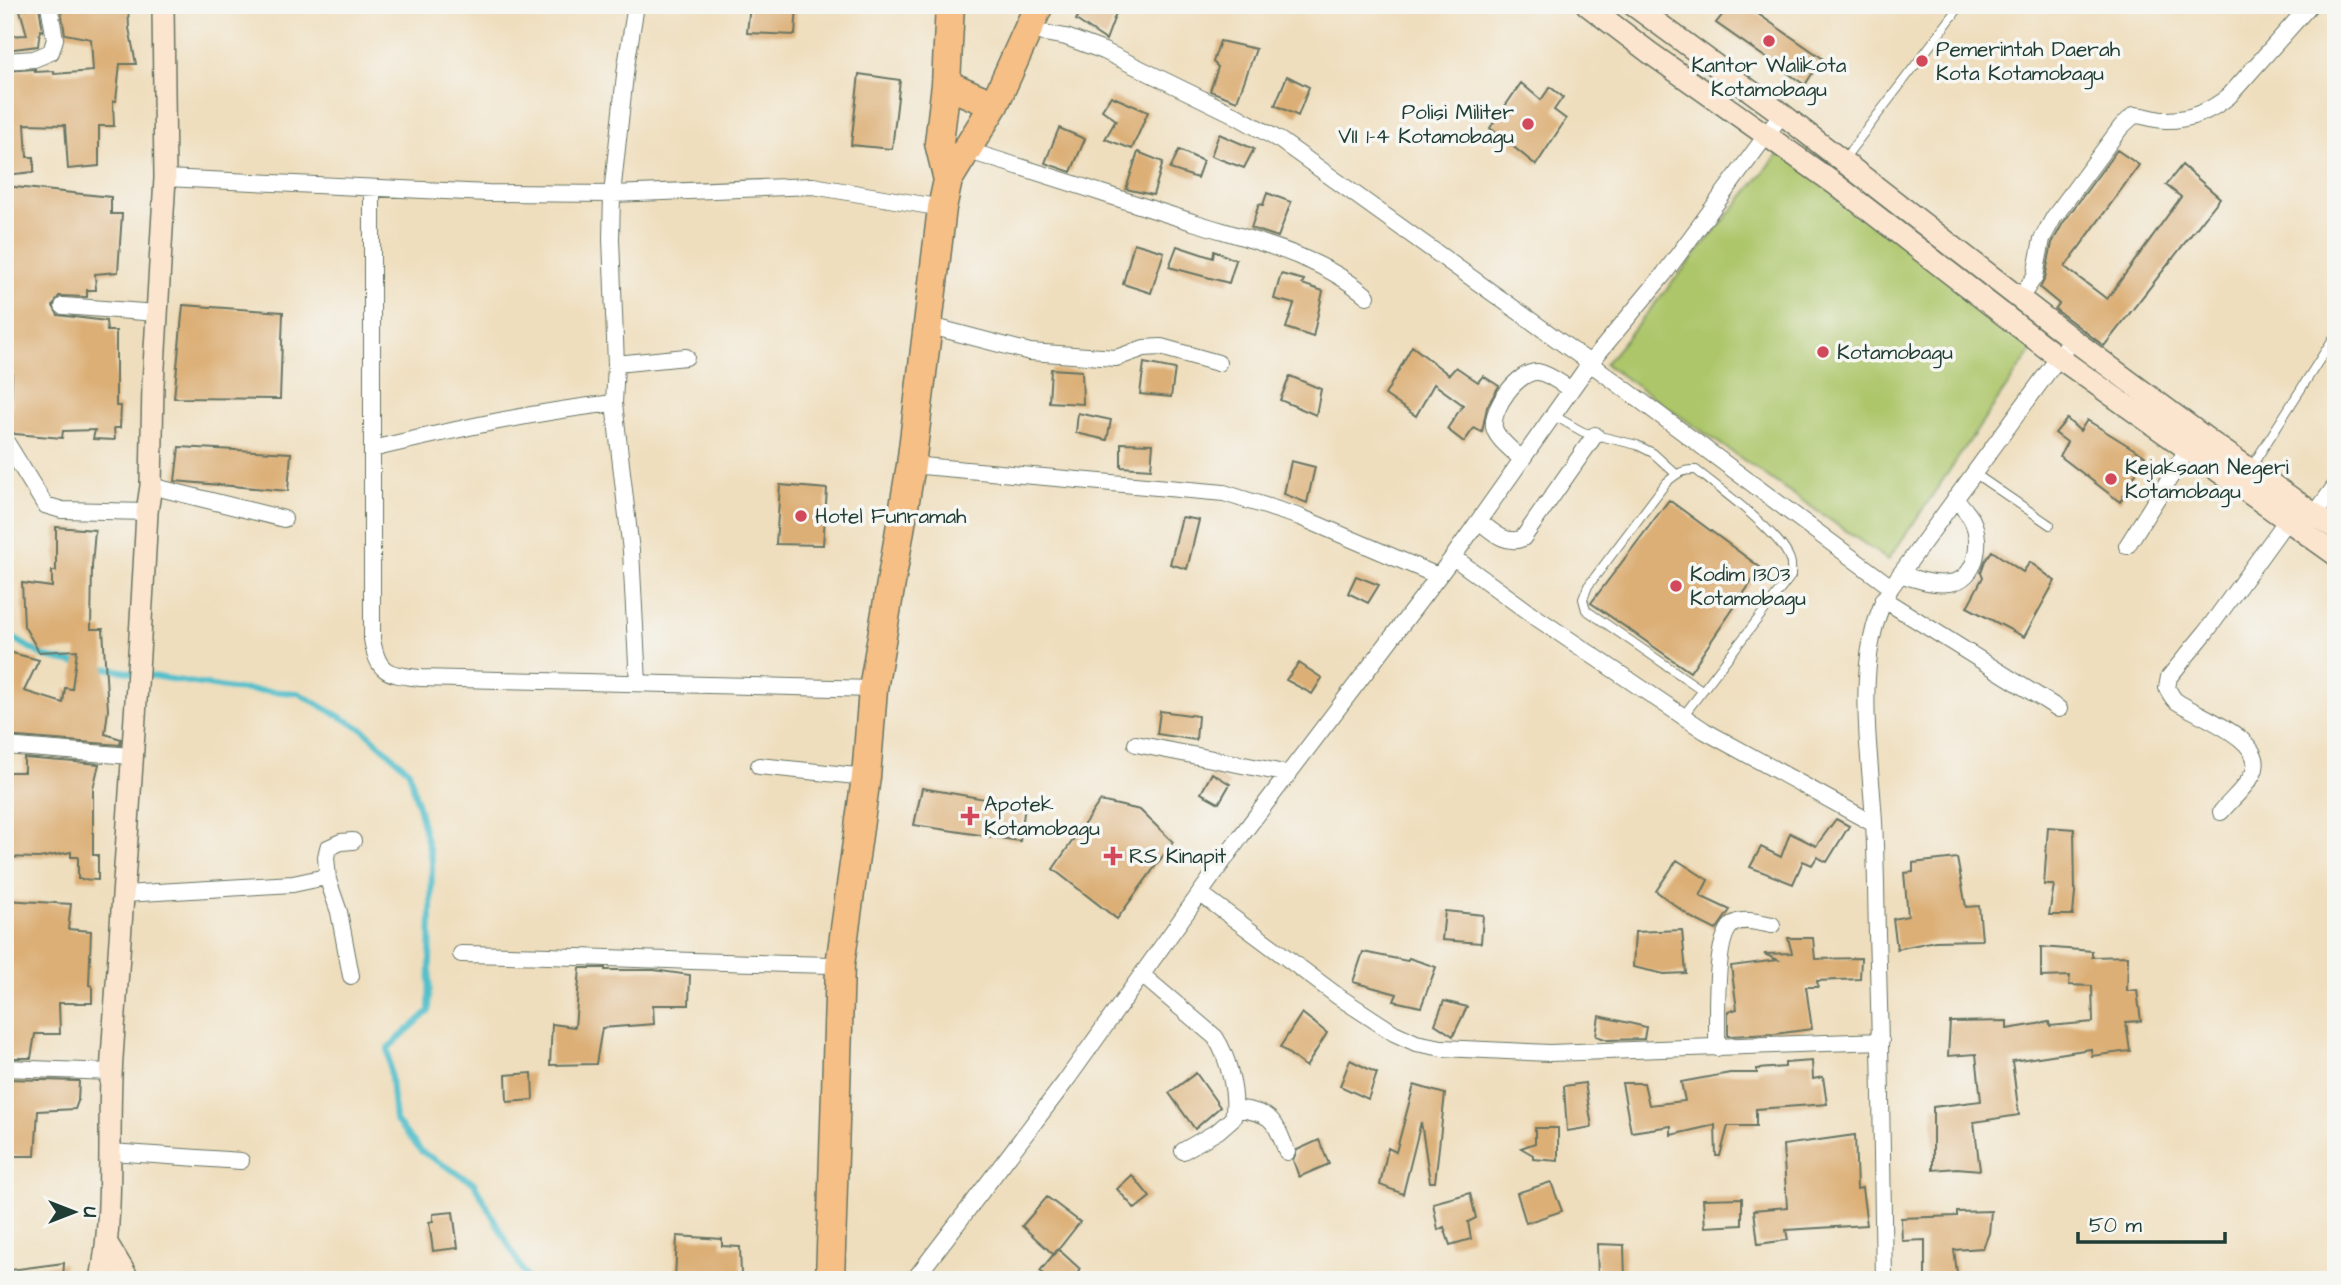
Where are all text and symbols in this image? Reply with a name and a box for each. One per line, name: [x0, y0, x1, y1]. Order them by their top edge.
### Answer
marker: Kantor Walikota Kotamobagu: [1761, 33, 1777, 49]
place label: Pemerintah Daerah Kota Kotamobagu: [1936, 35, 2121, 90]
place label: Kantor Walikota Kotamobagu: [1692, 51, 1847, 106]
marker: Pemerintah Daerah Kota Kotamobagu: [1914, 53, 1930, 69]
place label: Polisi Militer VII 1-4 Kotamobagu: [1338, 98, 1514, 153]
marker: Polisi Militer VII 1-4 Kotamobagu: [1520, 116, 1536, 132]
place label: Kotamobagu: [1837, 338, 1953, 369]
marker: Kotamobagu: [1815, 344, 1831, 360]
place label: Kejaksaan Negeri Kotamobagu: [2125, 453, 2289, 508]
marker: Kejaksaan Negeri Kotamobagu: [2103, 471, 2119, 487]
place label: Hotel Funramah: [815, 502, 967, 531]
marker: Hotel Funramah: [793, 508, 809, 524]
place label: Kodim 1303 Kotamobagu: [1690, 560, 1806, 615]
marker: Kodim 1303 Kotamobagu: [1668, 578, 1684, 594]
place label: Apotek Kotamobagu: [984, 790, 1100, 845]
marker: Apotek Kotamobagu: [962, 808, 978, 824]
place label: RS Kinapit: [1129, 842, 1227, 872]
marker: RS Kinapit: [1103, 846, 1123, 866]
north arrow: [38, 1176, 108, 1246]
scale bar: [2078, 1201, 2226, 1245]
text: U: [76, 1207, 103, 1218]
text: 50 m: [2089, 1211, 2143, 1240]

